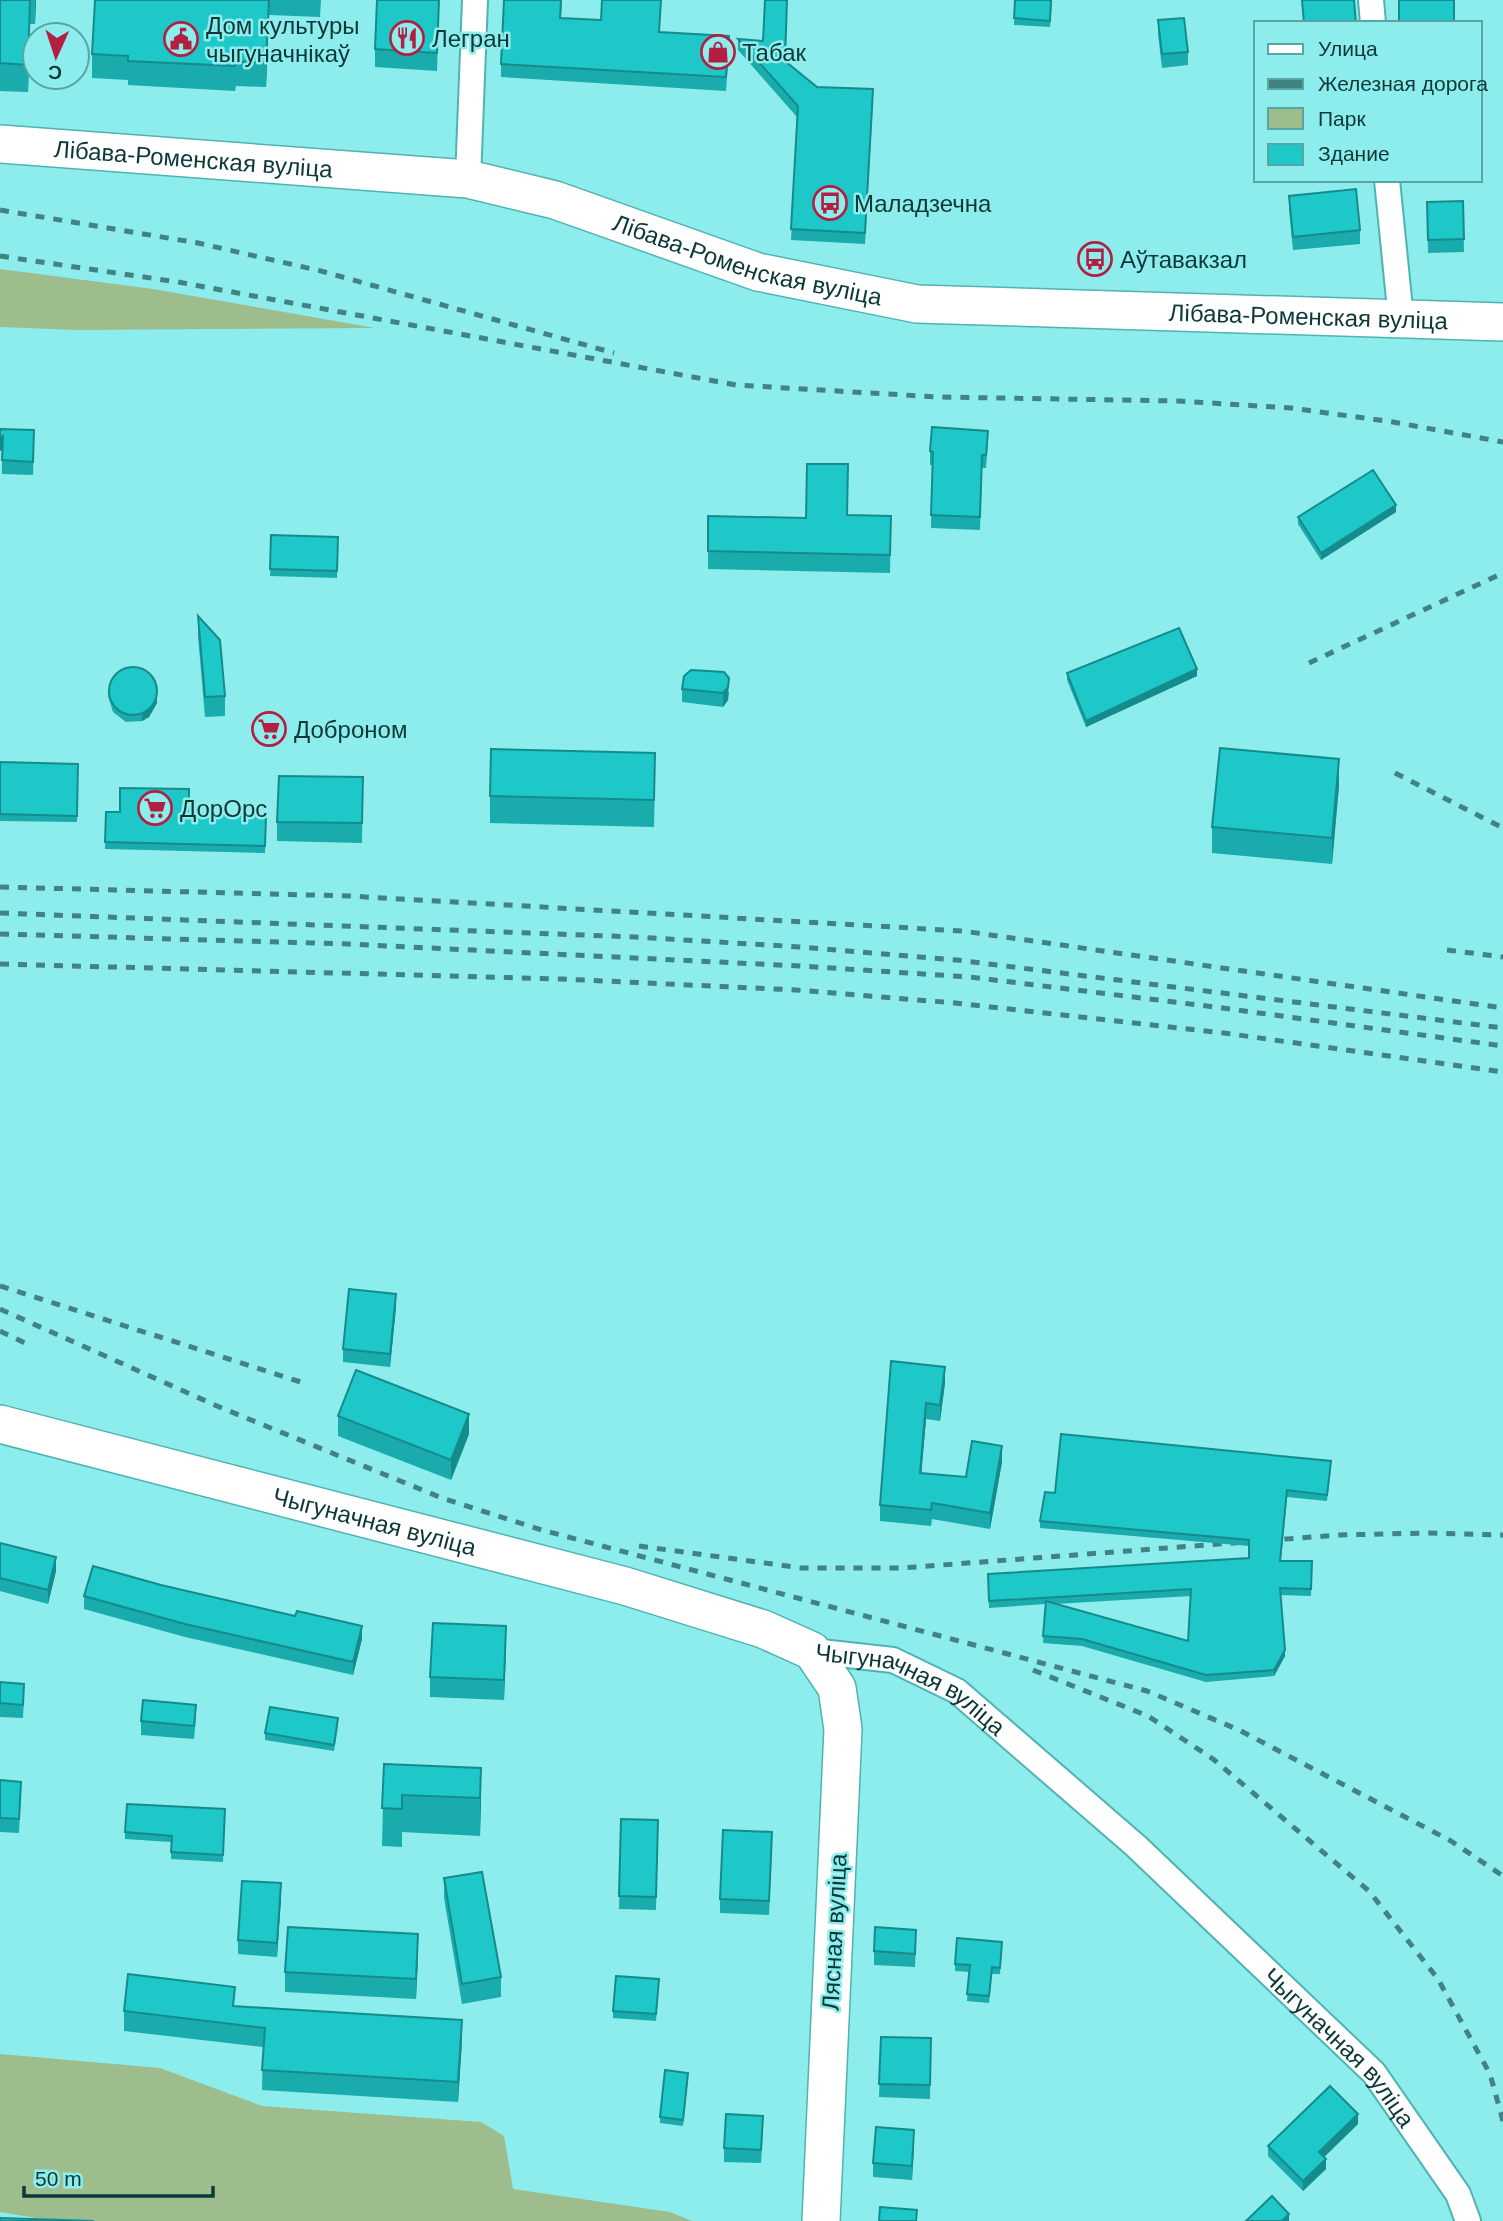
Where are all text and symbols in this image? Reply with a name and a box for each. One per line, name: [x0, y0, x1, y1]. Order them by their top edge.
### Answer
place label: Дом культуры чыгуначнікаў: [206, 12, 360, 67]
restaurant icon: Легран: [388, 19, 426, 57]
public building icon: Дом культуры чыгуначнікаў: [162, 20, 200, 58]
north arrow: [21, 21, 91, 91]
legend: [1254, 21, 1482, 182]
place label: Легран: [432, 25, 510, 52]
shop icon: Табак: [699, 33, 737, 71]
text: Улица: [1318, 37, 1378, 60]
place label: Табак: [742, 39, 806, 66]
text: С: [47, 62, 63, 83]
text: Железная дорога: [1318, 72, 1488, 95]
text: Парк: [1318, 107, 1366, 130]
street label: Лібава-Роменская вуліца: [53, 135, 334, 182]
text: Здание: [1318, 142, 1390, 165]
bus stop icon: Маладзечна: [811, 184, 849, 222]
place label: Маладзечна: [854, 190, 992, 217]
street label: Лібава-Роменская вуліца: [609, 208, 885, 310]
bus stop icon: Аўтавакзал: [1076, 240, 1114, 278]
place label: Аўтавакзал: [1120, 246, 1247, 273]
street label: Лібава-Роменская вуліца: [1168, 298, 1449, 334]
supermarket icon: Доброном: [250, 710, 288, 748]
place label: Доброном: [294, 716, 407, 743]
supermarket icon: ДорОрс: [136, 789, 174, 827]
place label: ДорОрс: [180, 795, 267, 822]
street label: Чыгуначная вуліца: [270, 1482, 480, 1561]
street label: Чыгуначная вуліца: [814, 1638, 1012, 1741]
street label: Лясная вуліца: [816, 1852, 852, 2011]
street label: Чыгуначная вуліца: [1258, 1962, 1421, 2132]
scale bar: [24, 2154, 214, 2198]
text: 50 m: [35, 2167, 82, 2190]

